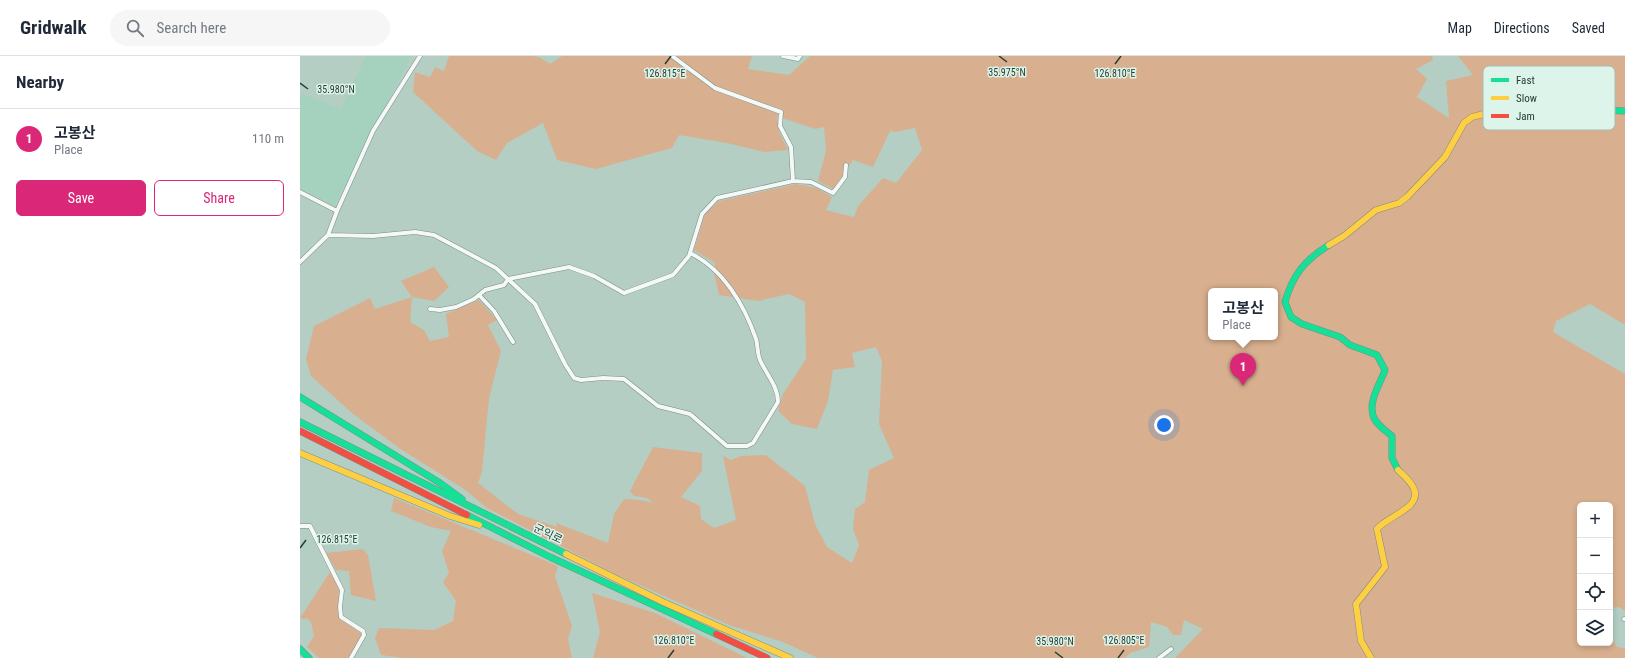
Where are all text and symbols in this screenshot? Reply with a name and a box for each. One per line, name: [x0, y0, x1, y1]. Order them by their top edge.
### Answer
search box: [110, 10, 390, 46]
text: Gridwalk: [20, 16, 86, 39]
icon: search: [124, 17, 146, 39]
text: Search here: [156, 19, 226, 37]
text: Map: [1448, 20, 1472, 36]
text: Directions: [1494, 20, 1550, 36]
text: Saved: [1572, 20, 1605, 36]
legend: [1483, 66, 1615, 130]
text: 35.975°N: [988, 67, 1026, 78]
text: 126.815°E: [645, 68, 686, 79]
text: 126.810°E: [1095, 68, 1136, 79]
text: Nearby: [16, 72, 64, 92]
text: Fast: [1516, 74, 1535, 87]
text: 35.980°N: [317, 84, 355, 95]
text: Slow: [1516, 92, 1537, 105]
text: Jam: [1516, 110, 1535, 123]
text: 고봉산: [54, 124, 95, 142]
text: 1: [26, 131, 32, 146]
text: 110 m: [252, 131, 284, 146]
text: Place: [54, 142, 83, 157]
button: Save: [16, 180, 146, 216]
button: Share: [154, 180, 284, 216]
popup: [1208, 288, 1278, 340]
text: 고봉산: [1222, 299, 1264, 317]
text: Place: [1222, 317, 1251, 332]
pin: 1: [1230, 353, 1256, 386]
your location: [1154, 415, 1174, 435]
map controls: [1577, 502, 1613, 646]
button: +: [1577, 502, 1613, 538]
street label: 군익로: [532, 522, 564, 546]
text: 126.815°E: [317, 534, 358, 545]
button: −: [1577, 538, 1613, 574]
button: locate: [1577, 574, 1613, 610]
button: layers: [1577, 610, 1613, 646]
text: 126.810°E: [654, 635, 695, 646]
text: 126.805°E: [1104, 635, 1145, 646]
text: 35.980°N: [1036, 636, 1074, 647]

